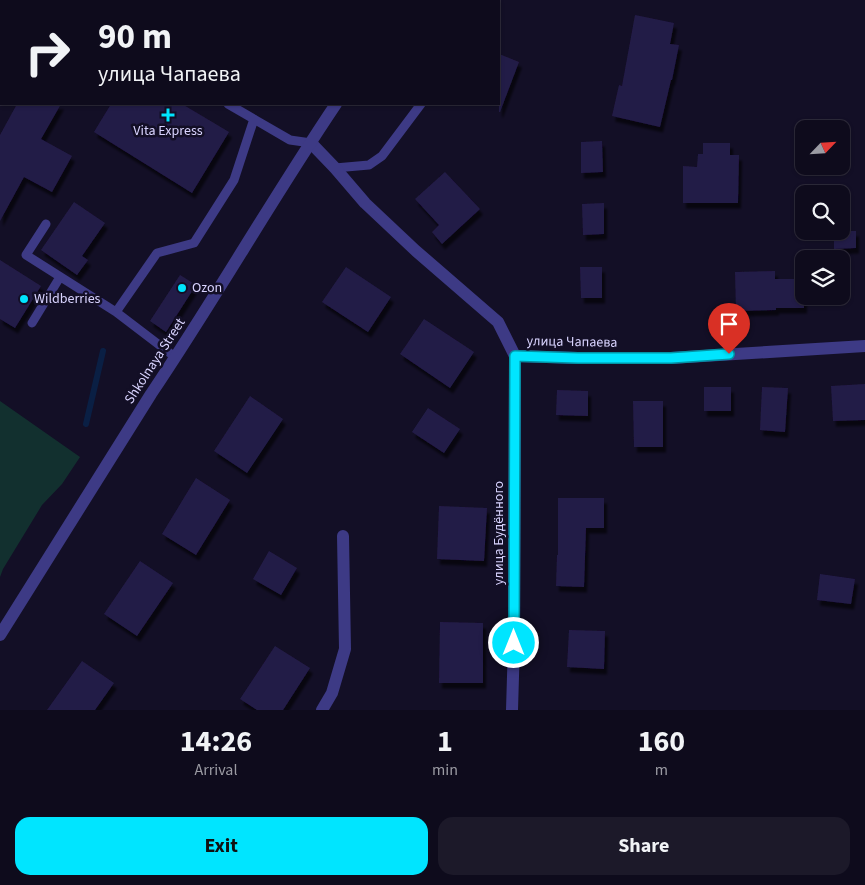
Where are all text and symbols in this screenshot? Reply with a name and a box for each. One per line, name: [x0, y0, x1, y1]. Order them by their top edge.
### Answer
text: 90 m: [98, 12, 172, 62]
icon: right: [15, 20, 80, 85]
text: улица Чапаева: [98, 58, 241, 90]
marker: Vita Express: [162, 109, 174, 121]
north arrow: [795, 120, 850, 175]
map controls: [795, 120, 850, 305]
place label: Vita Express: [133, 121, 203, 141]
button: search: [795, 185, 850, 240]
button: layers: [795, 250, 850, 305]
place label: Ozon: [192, 278, 222, 298]
marker: Ozon: [176, 282, 188, 294]
place label: Wildberries: [34, 289, 101, 309]
marker: Wildberries: [18, 293, 30, 305]
pin: [708, 303, 750, 354]
icon: arrive: [715, 310, 743, 338]
street label: Shkolnaya Street: [120, 314, 190, 408]
street label: улица Чапаева: [526, 331, 618, 353]
street label: улица Будённого: [489, 481, 509, 585]
position arrow: [487, 616, 539, 668]
text: 14:26: [180, 720, 252, 763]
text: 1: [437, 720, 453, 763]
text: 160: [638, 720, 685, 763]
text: Arrival: [194, 759, 237, 781]
text: min: [432, 759, 458, 781]
text: m: [655, 759, 668, 781]
button: Exit: [15, 817, 428, 875]
button: Share: [438, 817, 850, 875]

